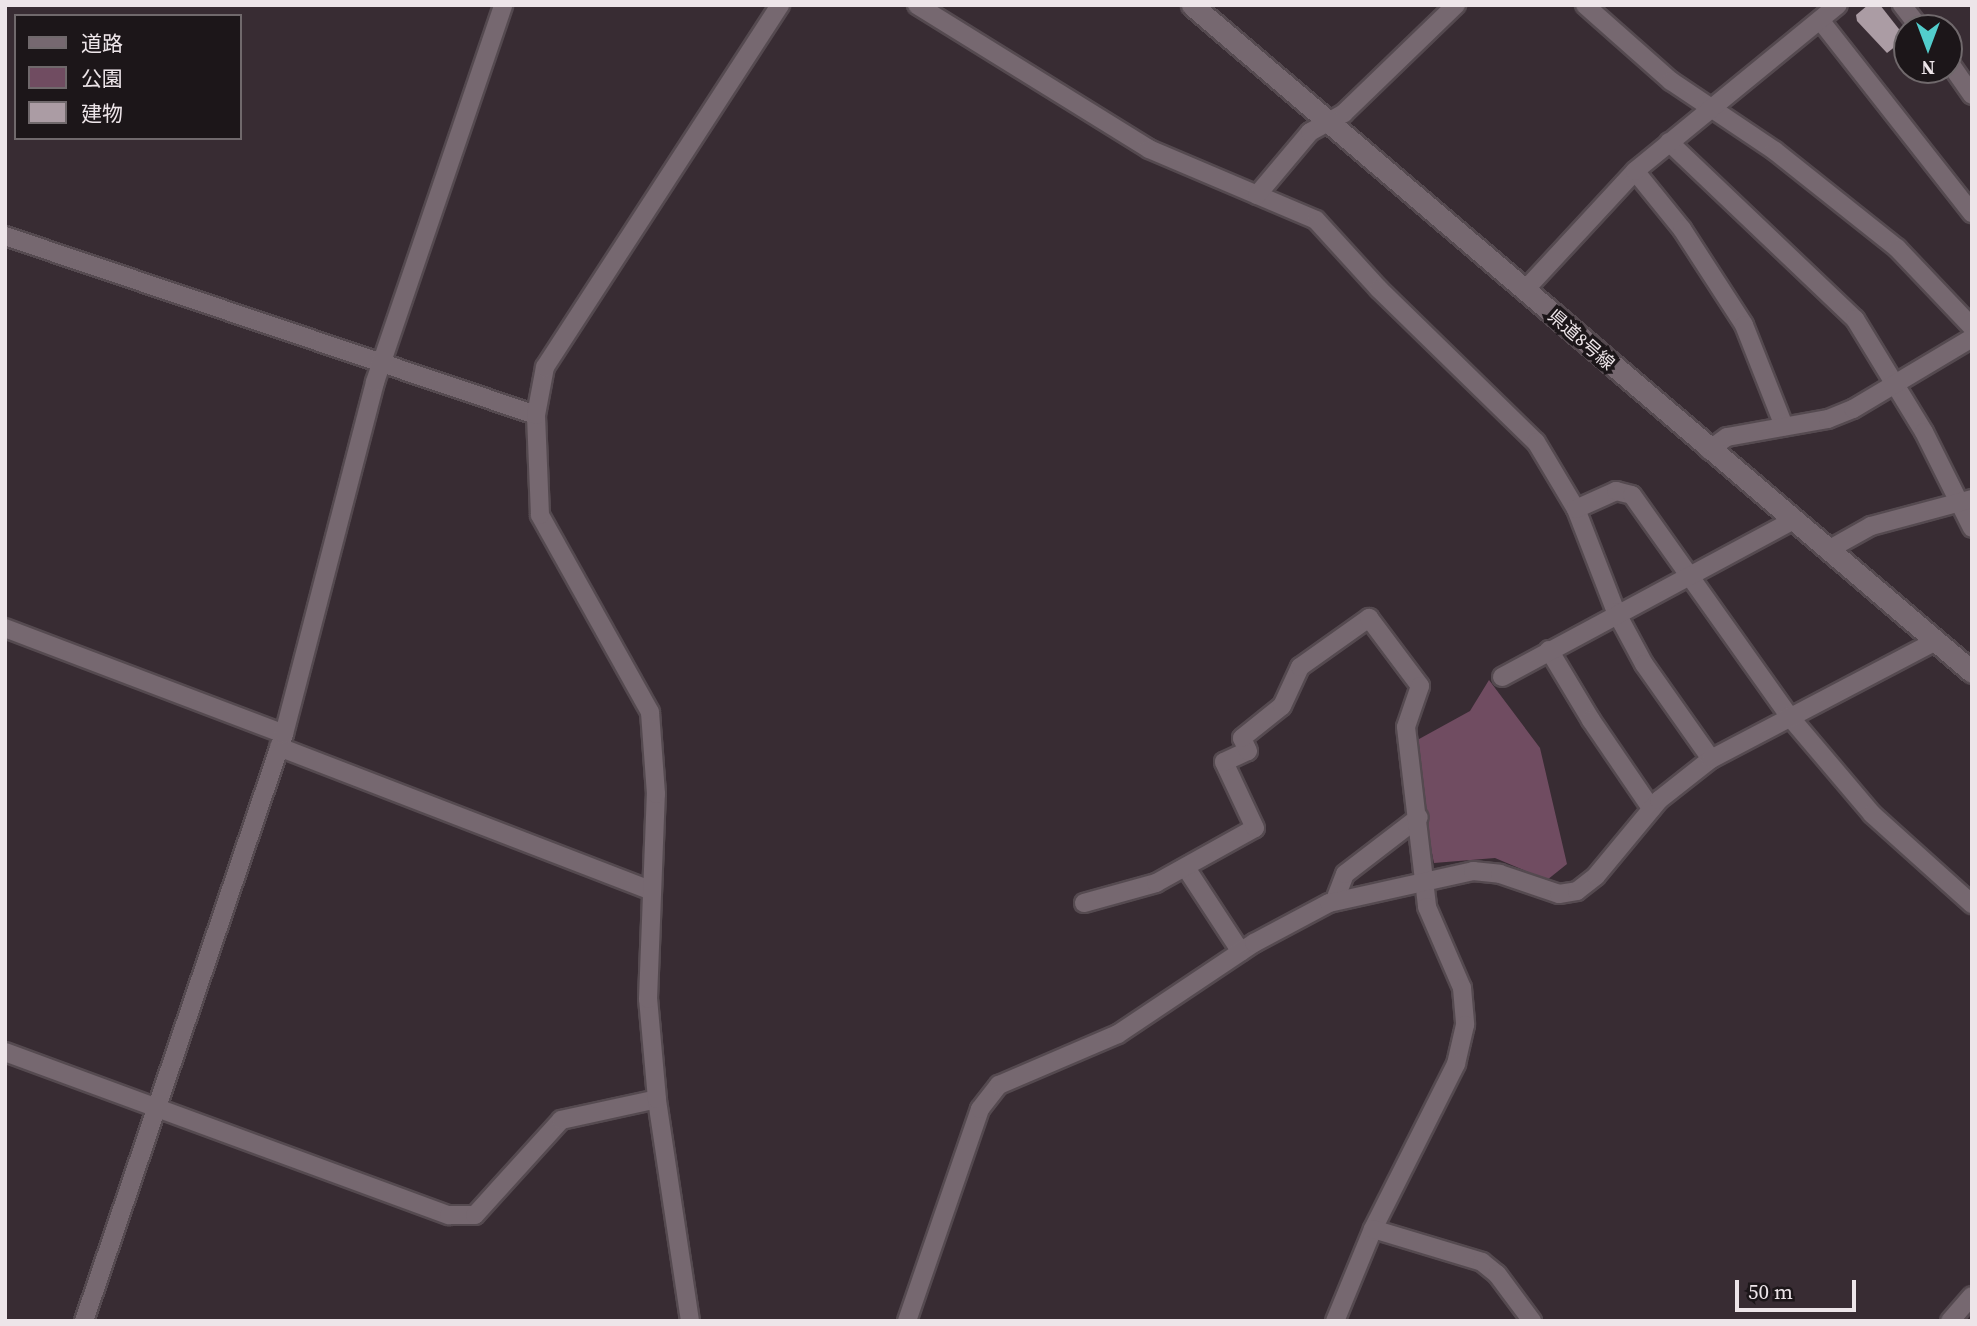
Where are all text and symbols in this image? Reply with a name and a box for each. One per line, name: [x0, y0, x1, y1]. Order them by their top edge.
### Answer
legend: [14, 14, 242, 140]
north arrow: [1893, 14, 1963, 84]
text: 道路: [81, 29, 123, 58]
text: N: [1921, 55, 1935, 81]
text: 公園: [81, 64, 123, 93]
text: 建物: [81, 99, 123, 128]
street label: 県道8号線: [1543, 305, 1619, 375]
scale bar: [1739, 1266, 1860, 1310]
text: 50 m: [1748, 1277, 1793, 1306]

